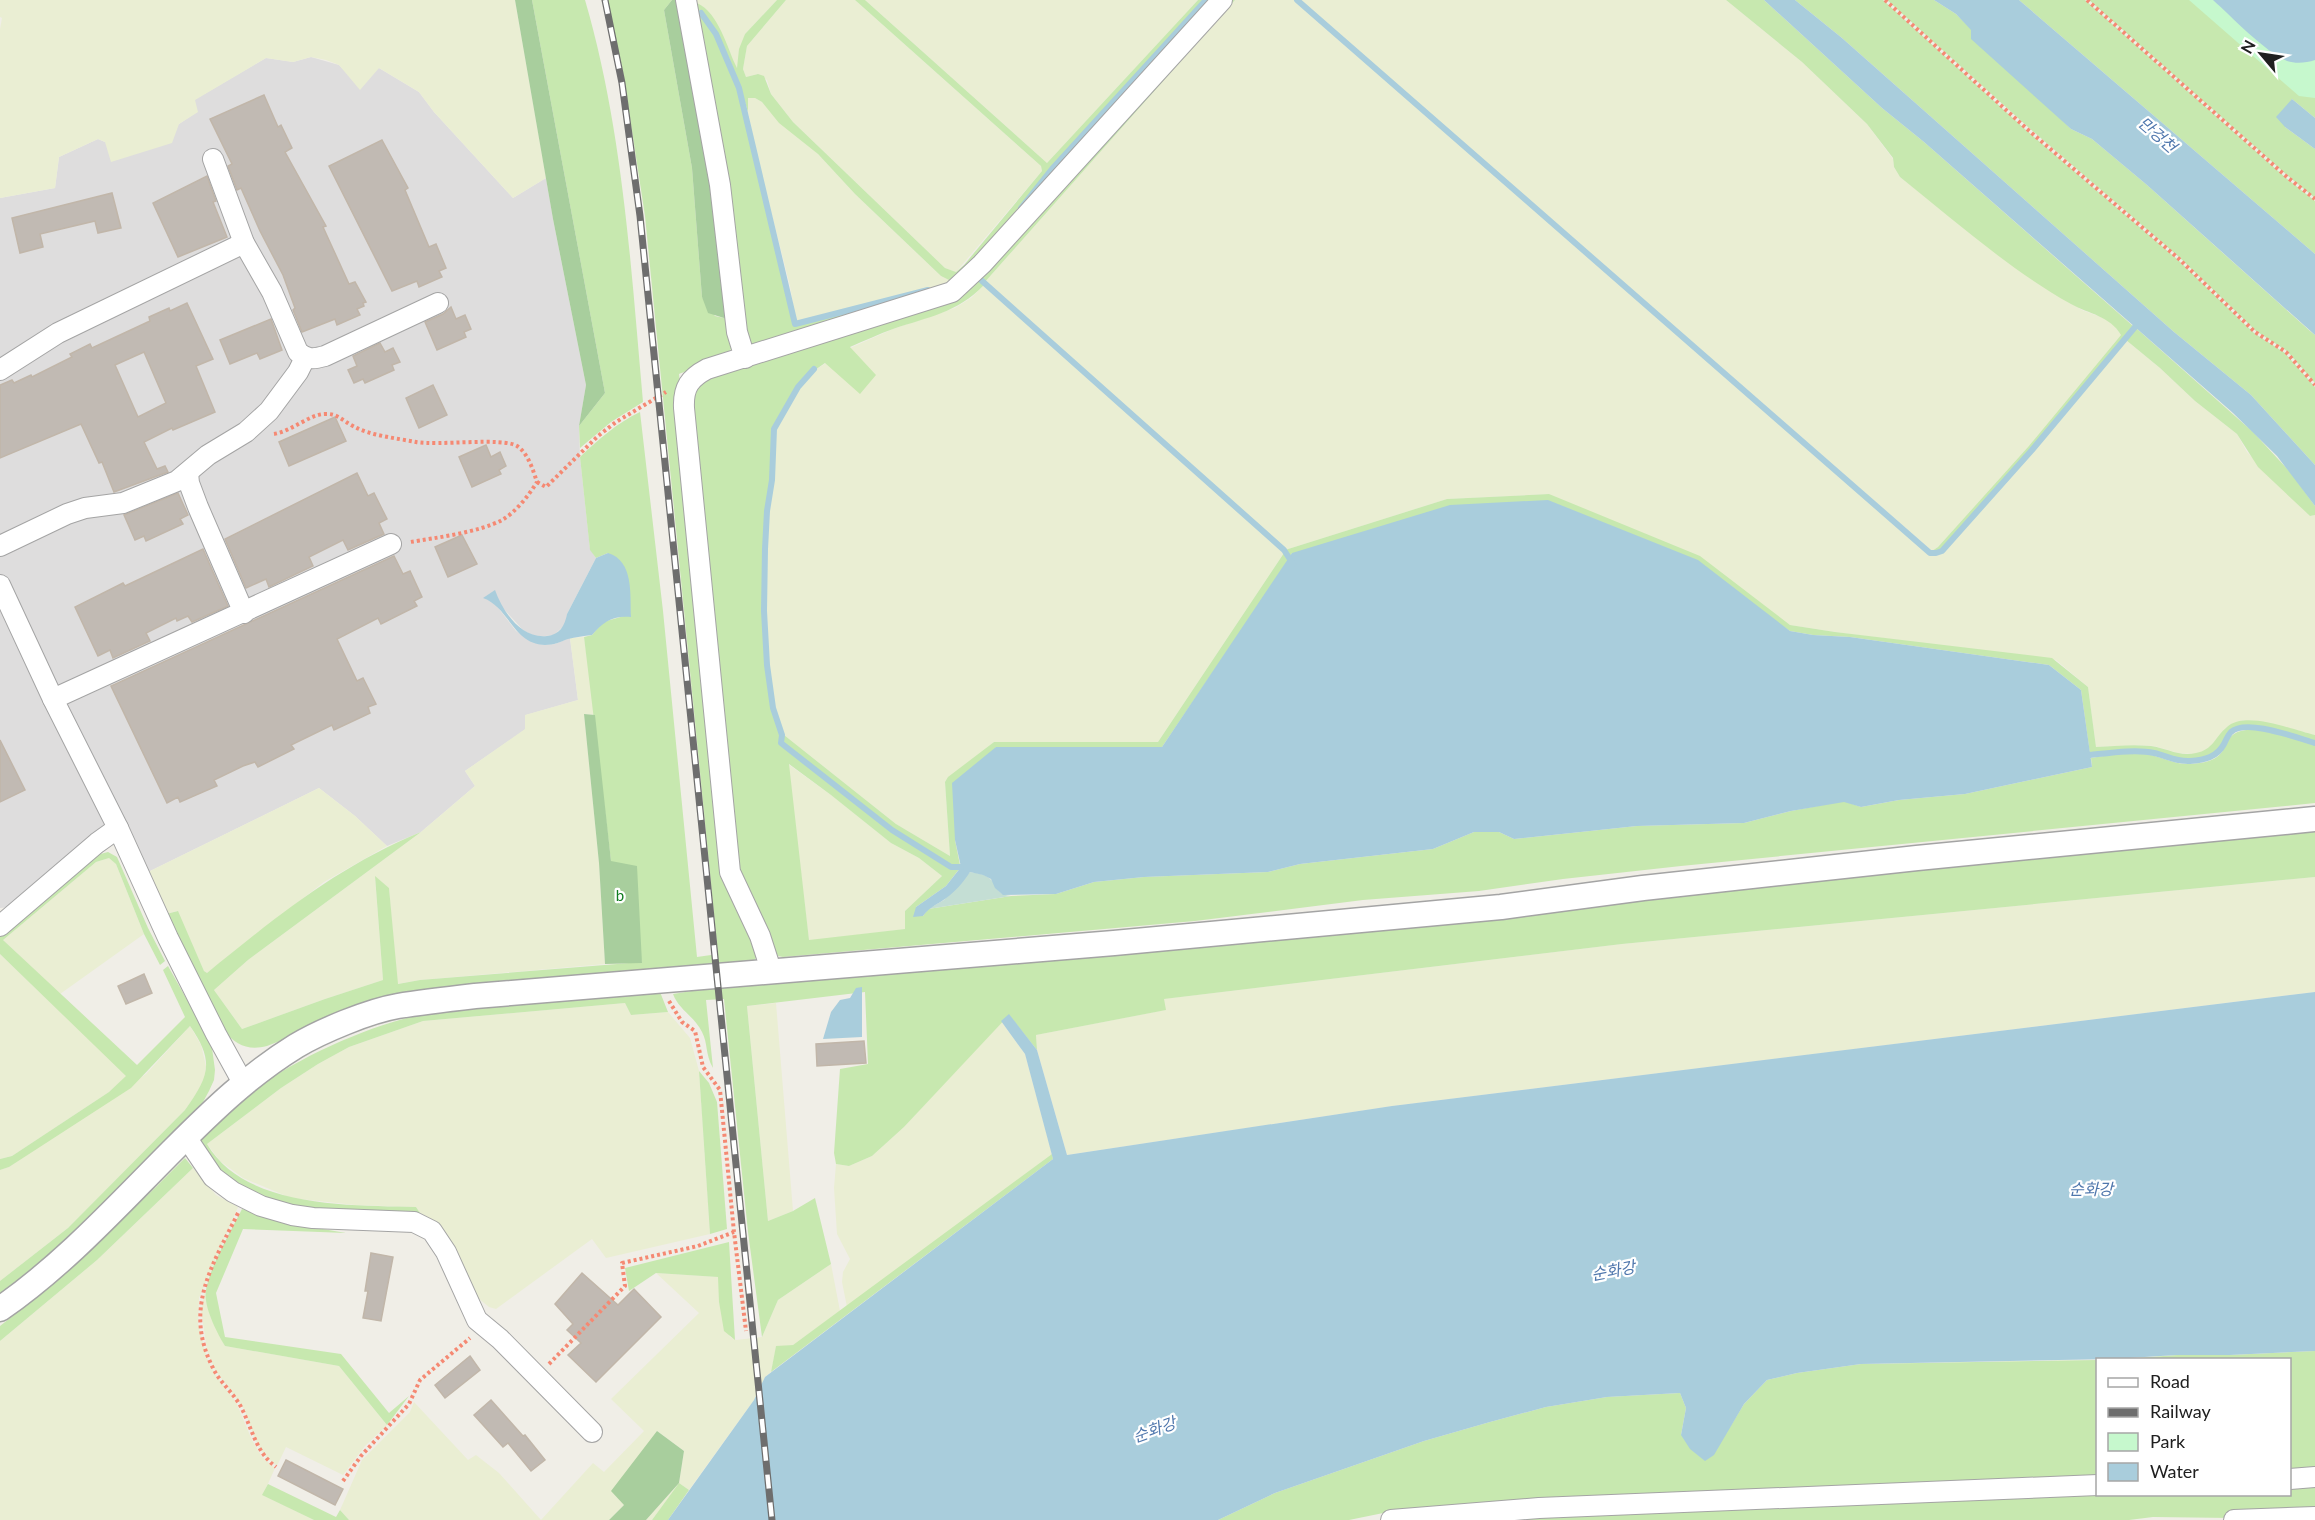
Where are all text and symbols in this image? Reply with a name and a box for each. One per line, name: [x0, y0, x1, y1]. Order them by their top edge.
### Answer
north arrow: [2231, 24, 2291, 84]
text: N: [2236, 36, 2259, 56]
water label: 만겅천: [2135, 112, 2183, 157]
park label: b: [616, 886, 624, 904]
water label: 순화강: [2069, 1179, 2115, 1198]
water label: 순화강: [1590, 1256, 1639, 1284]
legend: [2096, 1358, 2291, 1496]
text: Road: [2150, 1370, 2190, 1392]
text: Railway: [2150, 1400, 2211, 1422]
water label: 순화강: [1130, 1412, 1180, 1445]
text: Park: [2150, 1430, 2186, 1452]
text: Water: [2150, 1460, 2199, 1482]

